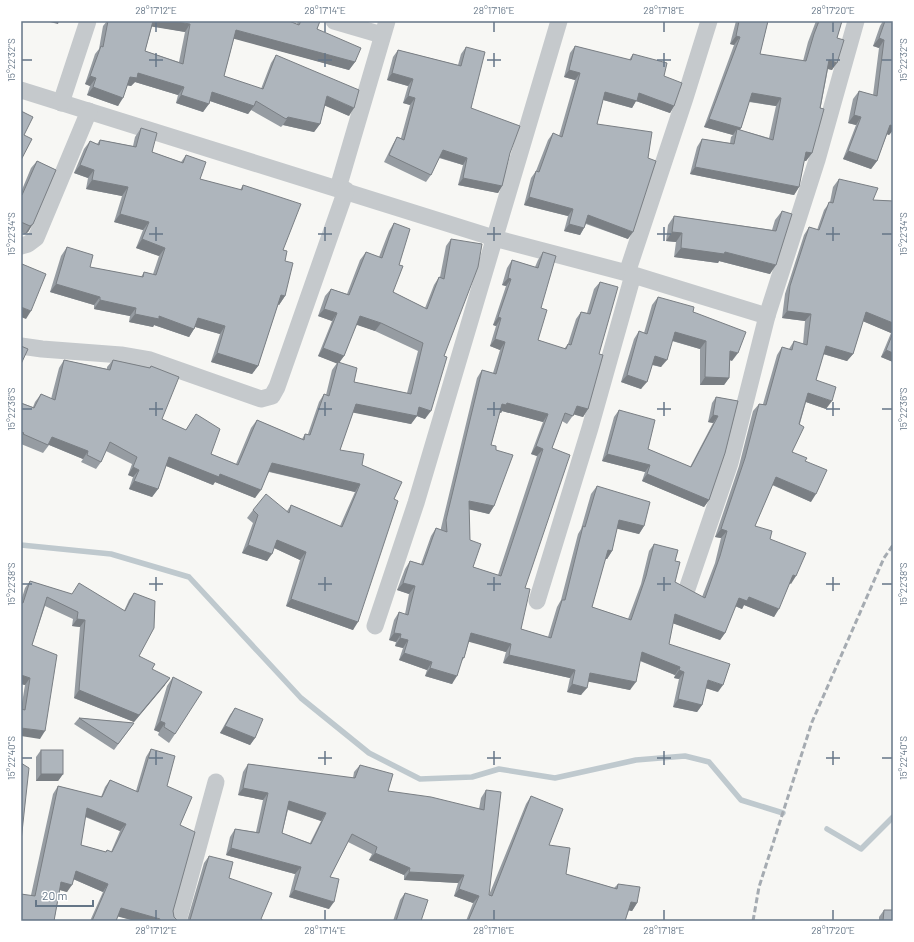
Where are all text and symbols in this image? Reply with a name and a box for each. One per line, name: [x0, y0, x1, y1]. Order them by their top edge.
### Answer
text: 28°17'12"E: [135, 4, 177, 16]
text: 28°17'14"E: [304, 4, 346, 16]
text: 28°17'16"E: [473, 4, 515, 16]
text: 28°17'18"E: [643, 4, 685, 16]
text: 28°17'20"E: [811, 4, 855, 16]
text: 15°22'32"S: [5, 38, 17, 82]
text: 15°22'32"S: [897, 38, 909, 82]
text: 15°22'34"S: [5, 212, 17, 256]
text: 15°22'34"S: [897, 212, 909, 256]
text: 15°22'36"S: [5, 387, 17, 431]
text: 15°22'36"S: [897, 387, 909, 431]
text: 15°22'38"S: [5, 562, 17, 606]
text: 15°22'38"S: [897, 562, 909, 606]
text: 15°22'40"S: [5, 736, 17, 780]
text: 15°22'40"S: [897, 736, 909, 780]
scale bar: [36, 882, 93, 908]
text: 20 m: [42, 888, 68, 902]
text: 28°17'12"E: [135, 924, 177, 936]
text: 28°17'14"E: [304, 924, 346, 936]
text: 28°17'16"E: [473, 924, 515, 936]
text: 28°17'18"E: [643, 924, 685, 936]
text: 28°17'20"E: [811, 924, 855, 936]

